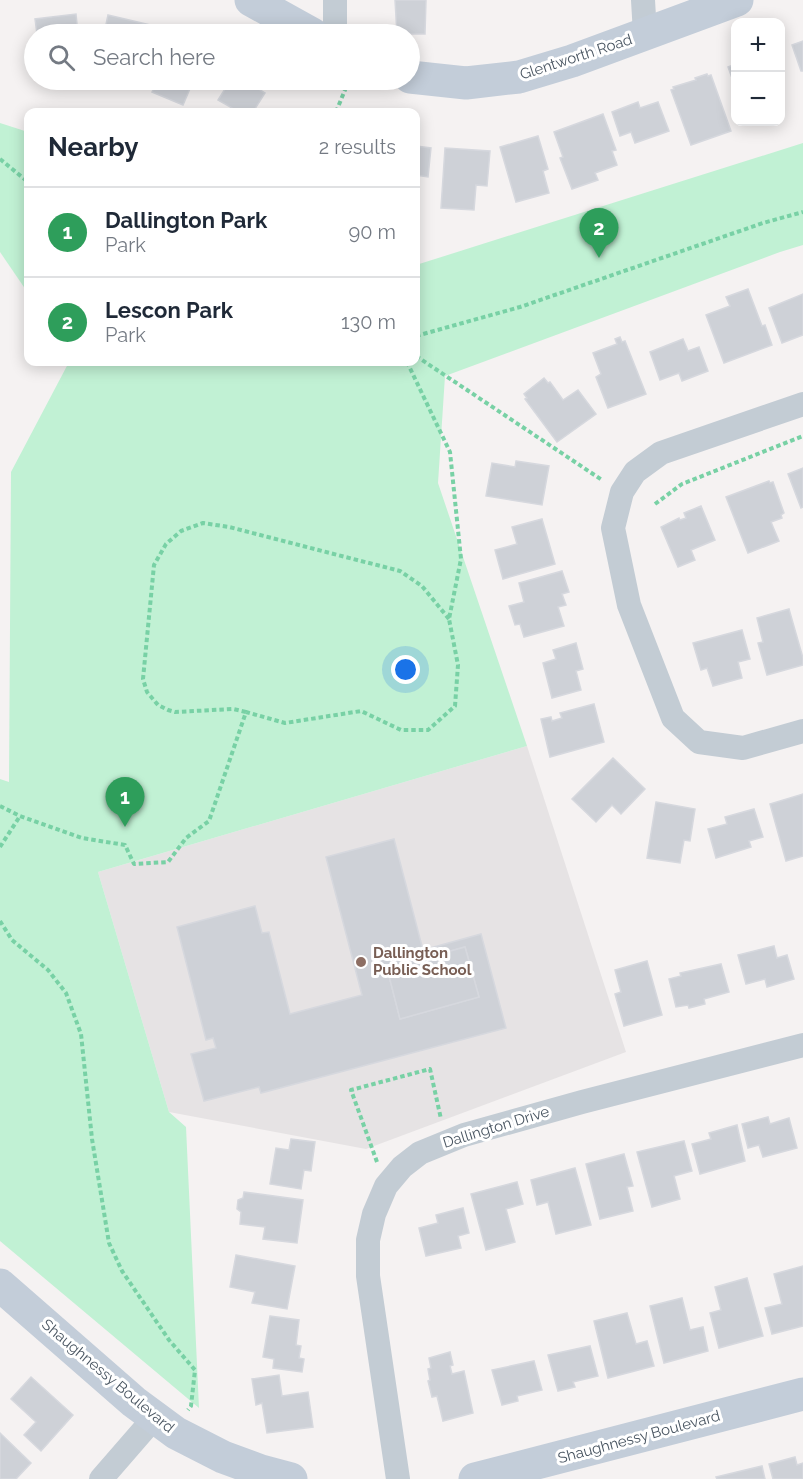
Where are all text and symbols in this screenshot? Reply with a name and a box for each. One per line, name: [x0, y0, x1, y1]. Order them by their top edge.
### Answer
map controls: [731, 18, 785, 126]
button: +: [731, 18, 785, 72]
search box: [24, 24, 420, 90]
street label: Glentworth Road: [518, 30, 634, 84]
icon: search: [45, 41, 78, 74]
text: Search here: [93, 44, 215, 70]
button: −: [731, 72, 785, 126]
text: Nearby: [48, 132, 138, 162]
text: 2 results: [319, 135, 396, 159]
text: Dallington Park: [105, 207, 267, 233]
pin: 2: [580, 208, 618, 258]
text: 1: [63, 220, 72, 244]
text: 90 m: [349, 220, 396, 244]
text: Park: [105, 233, 146, 257]
text: Lescon Park: [105, 297, 233, 323]
text: 2: [62, 310, 73, 334]
text: 130 m: [341, 310, 396, 334]
text: Park: [105, 323, 146, 347]
your location: [391, 655, 420, 684]
pin: 1: [106, 778, 144, 827]
place label: Dallington Public School: [373, 944, 472, 979]
marker: Dallington Public School: [354, 955, 368, 969]
street label: Dallington Drive: [441, 1102, 552, 1152]
street label: Shaughnessy Boulevard: [38, 1315, 178, 1437]
street label: Shaughnessy Boulevard: [556, 1407, 722, 1467]

